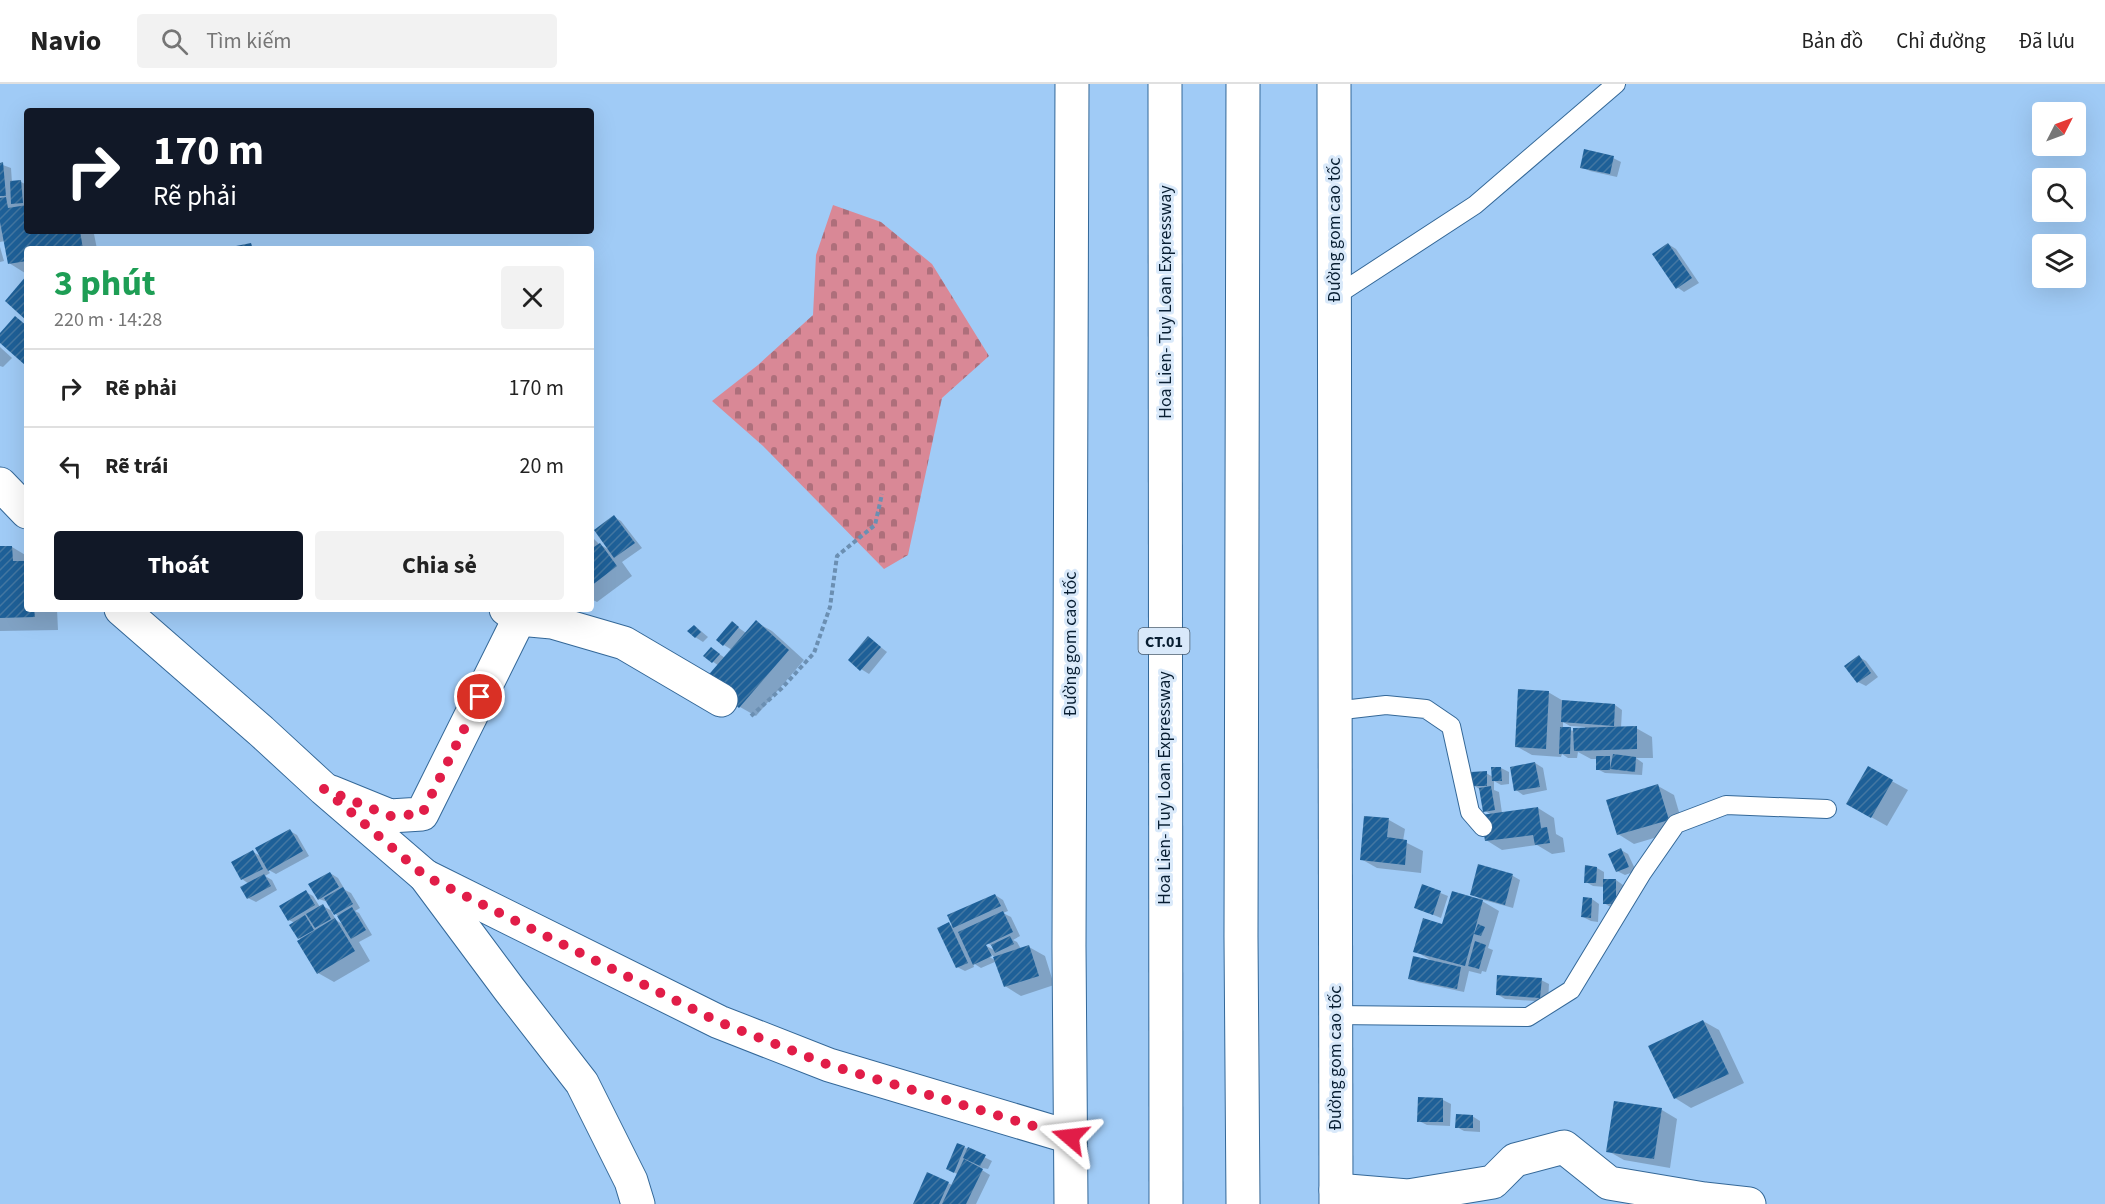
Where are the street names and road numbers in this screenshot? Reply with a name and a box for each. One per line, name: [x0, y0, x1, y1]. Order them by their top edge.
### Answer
street label: Đường gom cao tốc: [1322, 158, 1347, 302]
street label: Hoa Lien- Tuy Loan Expressway: [1153, 185, 1178, 419]
street label: Đường gom cao tốc: [1058, 572, 1083, 716]
road number: CT.01: [1138, 628, 1190, 654]
street label: Hoa Lien- Tuy Loan Expressway: [1152, 671, 1177, 905]
street label: Đường gom cao tốc: [1323, 986, 1348, 1130]

